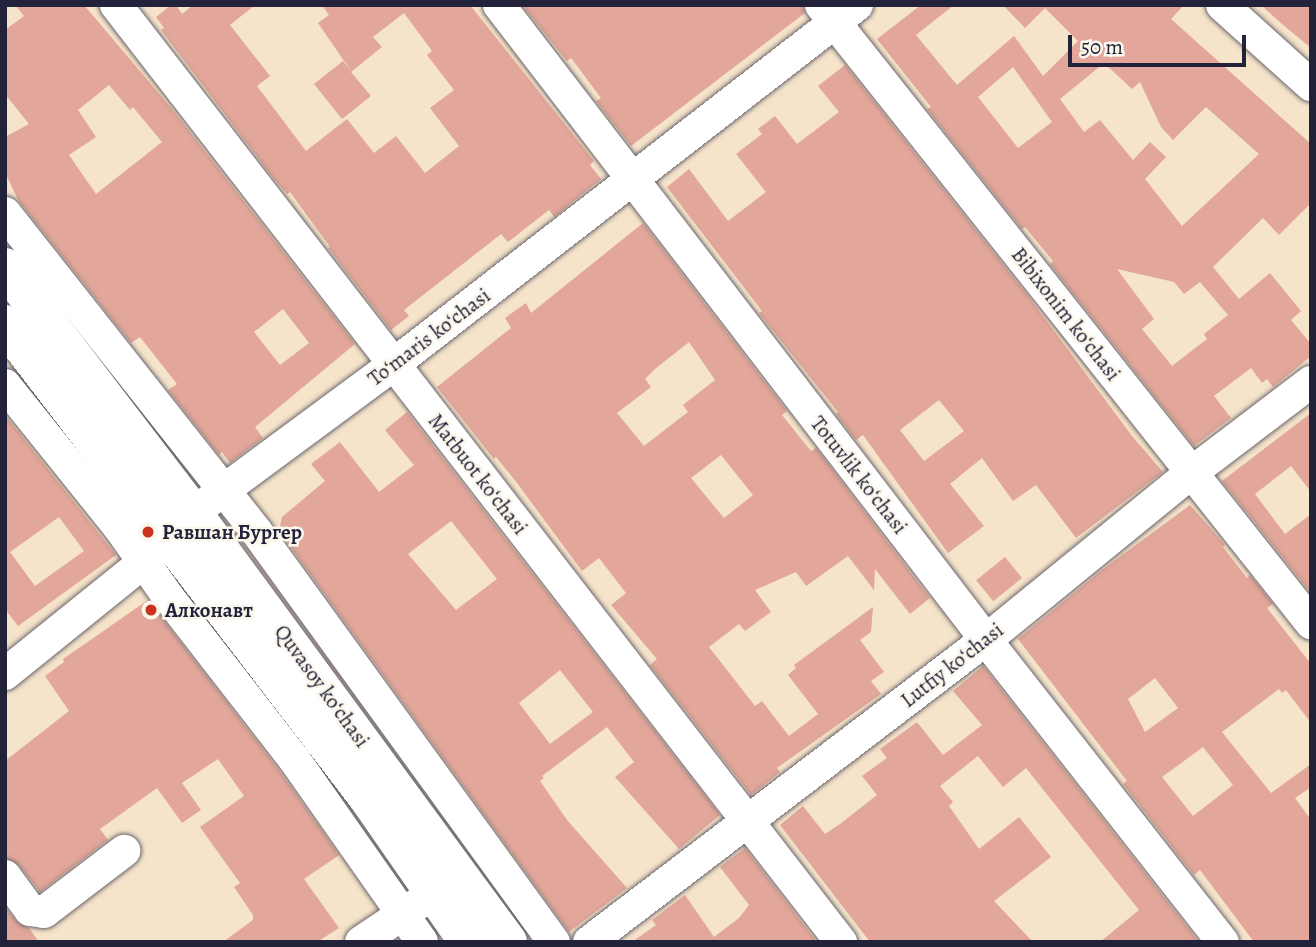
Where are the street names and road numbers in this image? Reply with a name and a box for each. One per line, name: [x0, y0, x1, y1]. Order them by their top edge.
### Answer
street label: Bibixonim koʻchasi: [1006, 242, 1126, 386]
street label: Toʻmaris koʻchasi: [363, 283, 495, 391]
street label: Matbuot koʻchasi: [423, 409, 533, 539]
street label: Totuvlik koʻchasi: [805, 411, 913, 539]
street label: Lutfiy koʻchasi: [896, 617, 1008, 713]
street label: Quvasoy koʻchasi: [269, 620, 375, 752]

